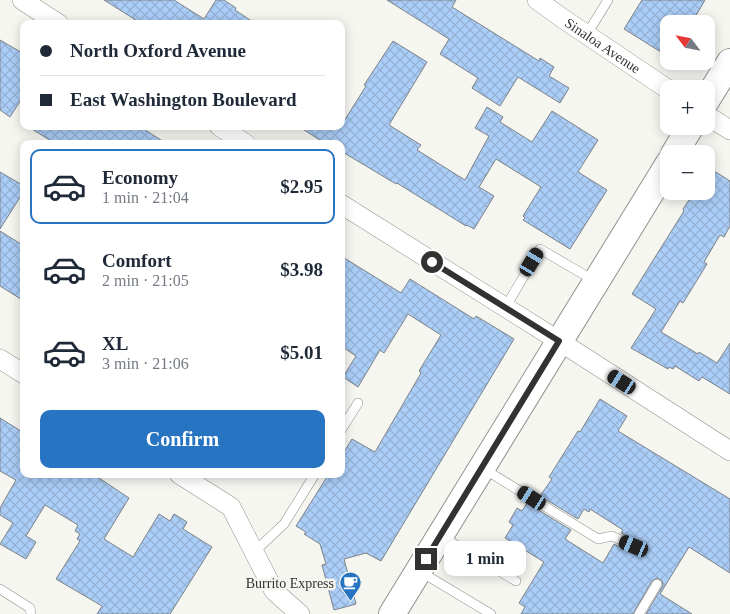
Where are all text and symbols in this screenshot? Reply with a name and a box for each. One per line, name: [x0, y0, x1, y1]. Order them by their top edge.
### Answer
street label: Sinaloa Avenue: [562, 15, 643, 76]
north arrow: [660, 15, 715, 70]
map controls: [660, 15, 715, 200]
text: North Oxford Avenue: [70, 40, 246, 61]
button: +: [660, 80, 715, 135]
text: East Washington Boulevard: [70, 89, 297, 110]
button: −: [660, 145, 715, 200]
icon: car: [42, 164, 87, 209]
text: Economy: [102, 167, 178, 188]
text: $2.95: [280, 176, 323, 197]
text: 1 min · 21:04: [102, 189, 189, 206]
car: [517, 245, 546, 279]
icon: car: [42, 247, 87, 292]
text: Comfort: [102, 250, 172, 271]
route start: [421, 251, 443, 273]
text: $3.98: [280, 259, 323, 280]
text: 2 min · 21:05: [102, 272, 189, 289]
icon: car: [42, 330, 87, 375]
text: XL: [102, 333, 128, 354]
text: $5.01: [280, 342, 323, 363]
text: 3 min · 21:06: [102, 355, 189, 372]
car: [605, 368, 638, 396]
button: Confirm: [40, 410, 325, 468]
car: [515, 484, 548, 512]
car: [617, 533, 650, 559]
callout: 1 min: [444, 542, 526, 576]
route end: [415, 548, 437, 570]
text: 1 min: [466, 550, 504, 567]
cafe icon: Burrito Express: [338, 571, 362, 602]
place label: Burrito Express: [246, 576, 334, 591]

